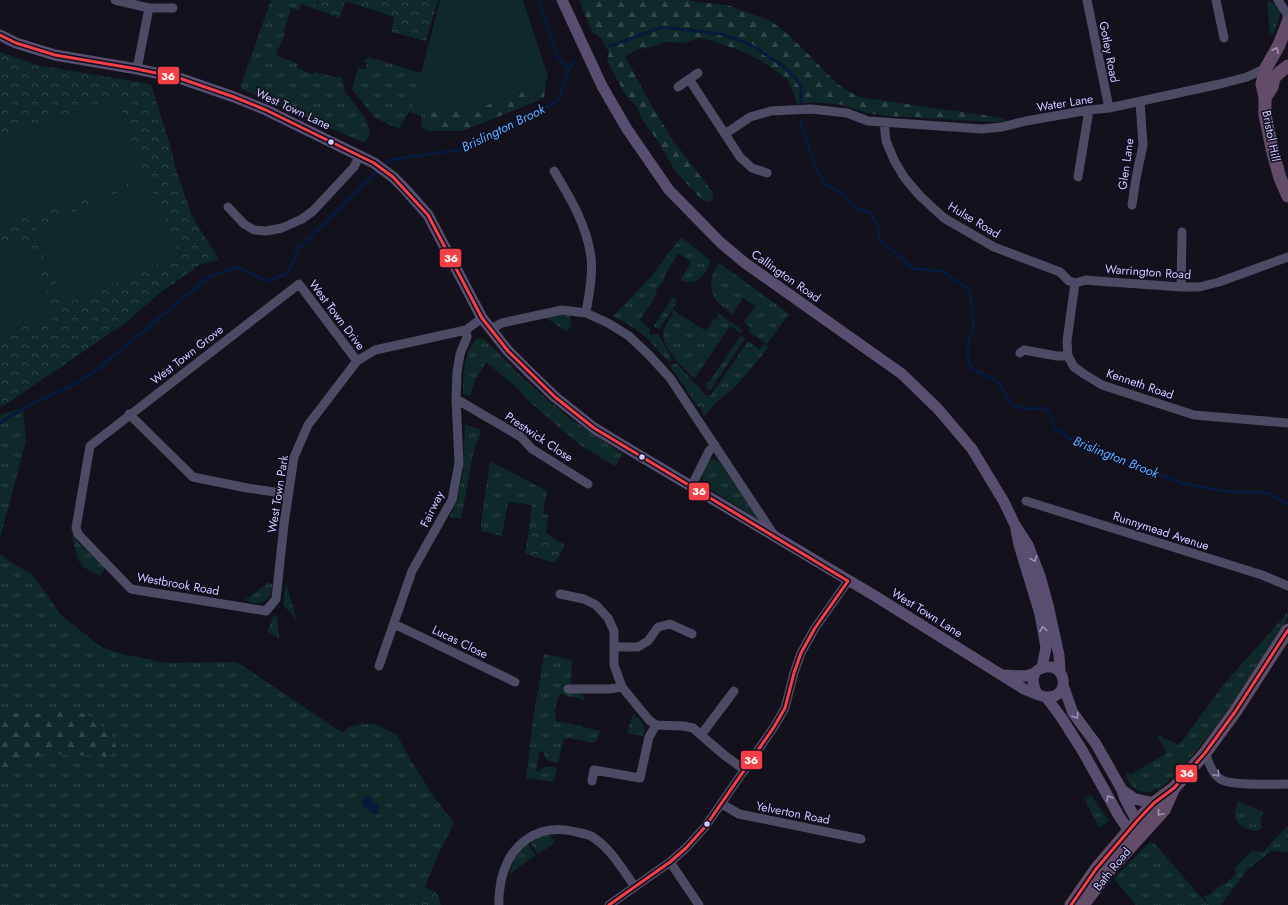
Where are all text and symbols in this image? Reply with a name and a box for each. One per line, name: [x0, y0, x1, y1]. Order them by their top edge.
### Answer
street label: Gotley Road: [1094, 20, 1124, 84]
one-way arrow: [1272, 47, 1279, 54]
line badge: 36: [157, 66, 180, 85]
text: 36: [161, 68, 175, 84]
street label: West Town Lane: [253, 84, 333, 134]
street label: Water Lane: [1035, 90, 1095, 116]
water label: Brislington Brook: [458, 99, 548, 156]
street label: Bristol Hill: [1257, 109, 1285, 163]
unlabelled marker: [326, 137, 336, 147]
street label: Glen Lane: [1113, 137, 1139, 191]
street label: Hulse Road: [944, 197, 1004, 243]
street label: Callington Road: [748, 245, 824, 307]
line badge: 36: [439, 248, 462, 268]
text: 36: [444, 250, 458, 266]
street label: Warrington Road: [1104, 260, 1192, 284]
street label: West Town Drive: [305, 276, 369, 354]
street label: West Town Grove: [147, 321, 227, 389]
street label: Kenneth Road: [1104, 364, 1176, 404]
street label: Prestwick Close: [501, 408, 577, 466]
water label: Brislington Brook: [1070, 431, 1162, 483]
unlabelled marker: [637, 452, 647, 462]
street label: West Town Park: [263, 453, 293, 534]
line badge: 36: [688, 482, 710, 501]
text: 36: [692, 483, 706, 499]
street label: Fairway: [416, 487, 449, 530]
street label: Runnymead Avenue: [1111, 507, 1211, 555]
one-way arrow: [1029, 556, 1037, 563]
street label: Westbrook Road: [135, 568, 221, 600]
street label: West Town Lane: [888, 584, 966, 642]
street label: Lucas Close: [429, 621, 491, 663]
one-way arrow: [1039, 626, 1048, 632]
one-way arrow: [1071, 712, 1078, 719]
line badge: 36: [740, 750, 763, 770]
text: 36: [744, 752, 758, 768]
line badge: 36: [1175, 764, 1198, 783]
text: 36: [1180, 765, 1194, 781]
one-way arrow: [1212, 770, 1219, 777]
one-way arrow: [1106, 795, 1113, 802]
street label: Yelverton Road: [754, 797, 832, 829]
one-way arrow: [1158, 809, 1165, 816]
unlabelled marker: [702, 819, 712, 829]
street label: Bath Road: [1089, 843, 1135, 895]

